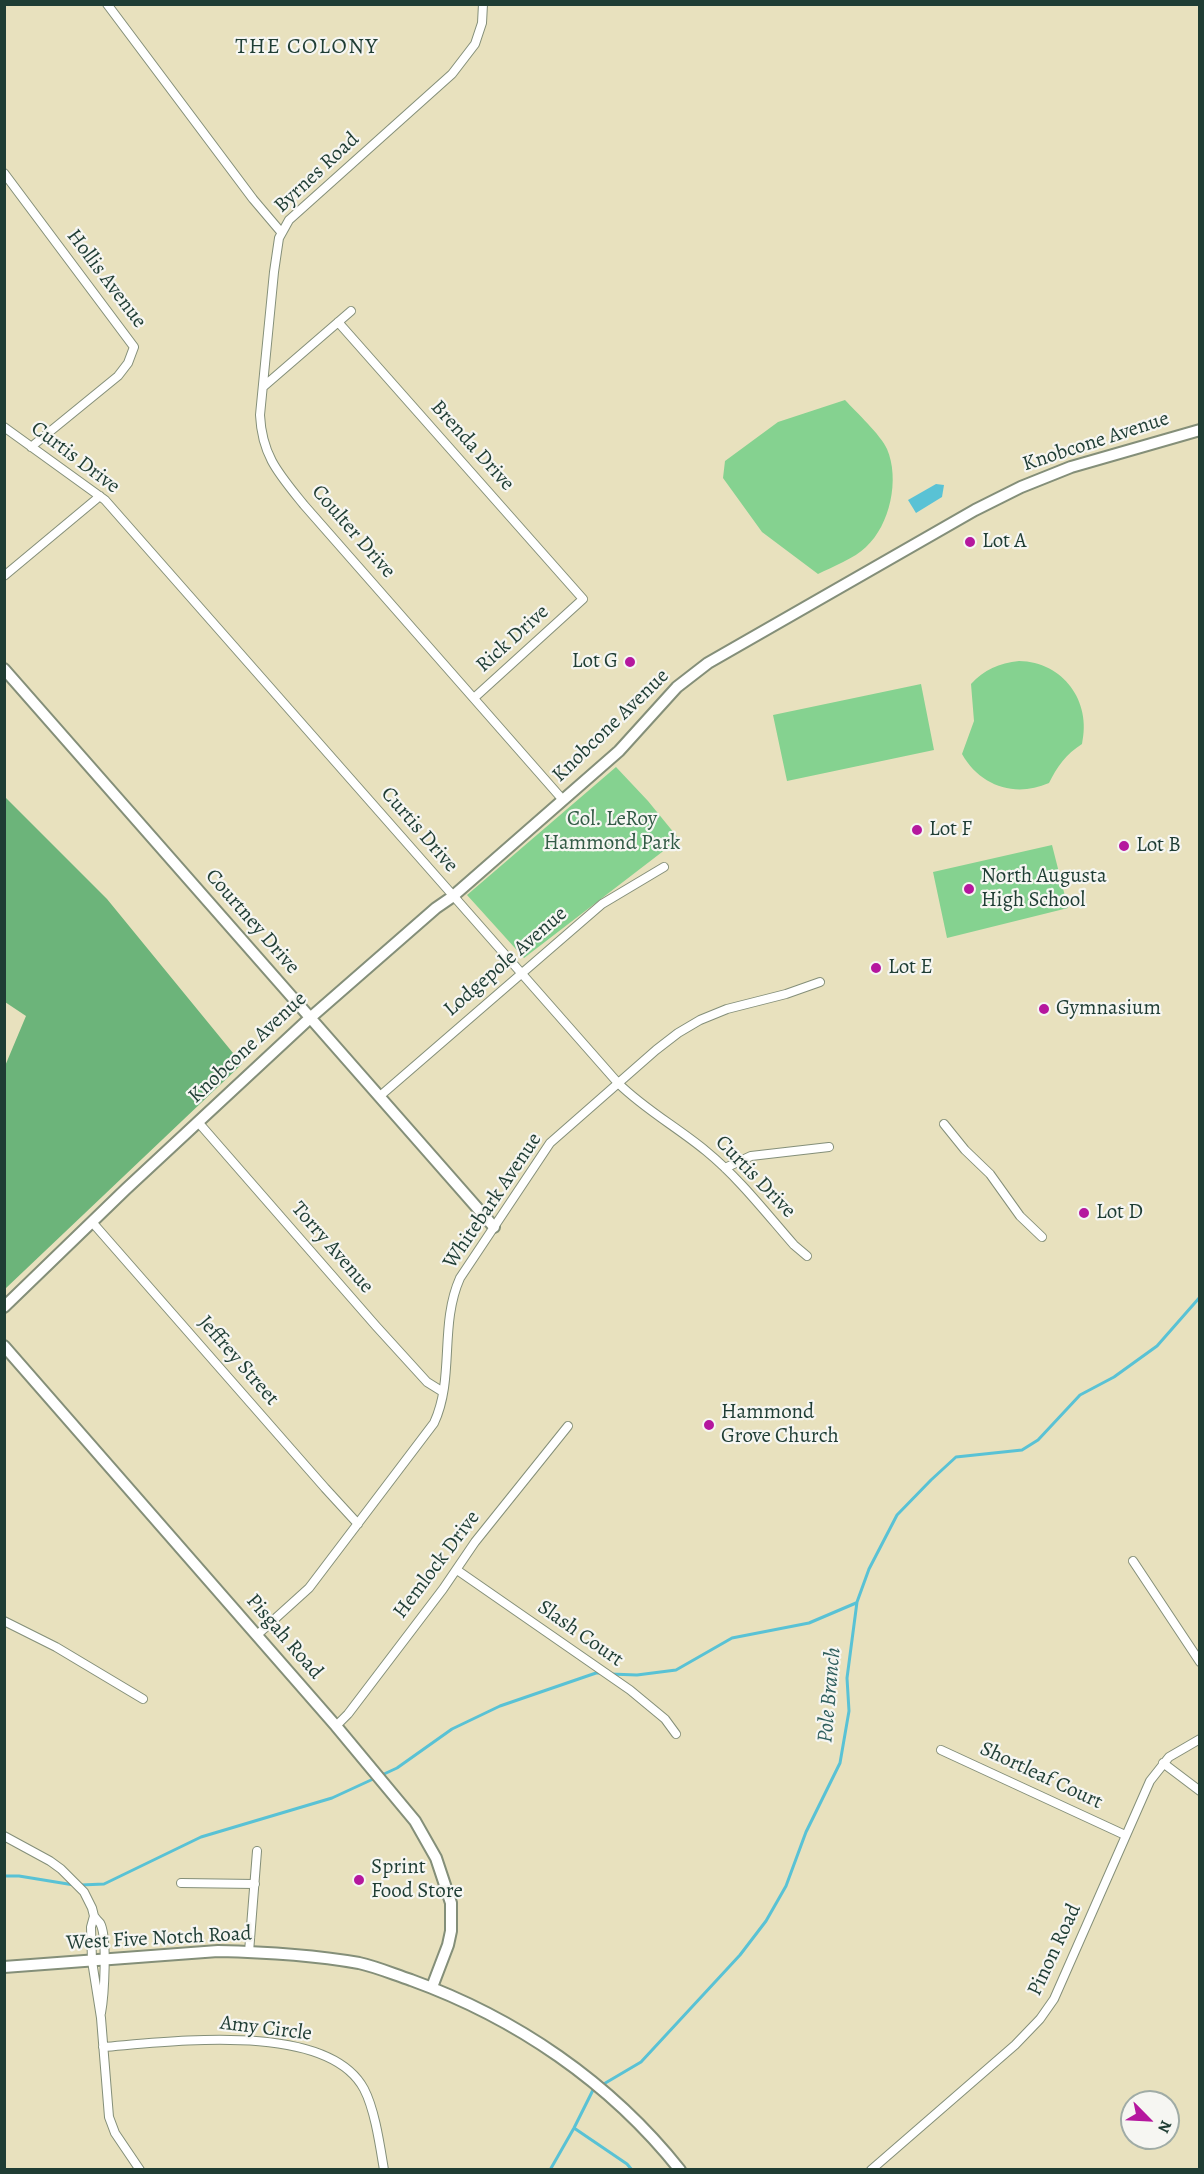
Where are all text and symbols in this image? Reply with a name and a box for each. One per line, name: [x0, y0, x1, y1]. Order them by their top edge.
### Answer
district label: THE COLONY: [235, 35, 379, 61]
street label: Byrnes Road: [269, 127, 365, 219]
street label: Hollis Avenue: [61, 225, 151, 333]
street label: Brenda Drive: [425, 395, 519, 497]
street label: Knobcone Avenue: [1020, 406, 1172, 478]
street label: Curtis Drive: [25, 416, 125, 500]
street label: Coulter Drive: [306, 480, 400, 584]
place label: Lot A: [982, 529, 1026, 555]
marker: Lot A: [963, 535, 977, 549]
street label: Rick Drive: [471, 600, 555, 678]
place label: Lot G: [572, 649, 618, 675]
marker: Lot G: [623, 655, 637, 669]
street label: Knobcone Avenue: [547, 664, 675, 788]
street label: Curtis Drive: [375, 782, 463, 878]
park label: Col. LeRoy Hammond Park: [544, 807, 680, 857]
place label: Lot F: [929, 817, 972, 843]
marker: Lot F: [910, 823, 924, 837]
place label: Lot B: [1136, 833, 1181, 859]
marker: Lot B: [1117, 839, 1131, 853]
street label: Courtney Drive: [199, 864, 305, 980]
place label: North Augusta High School: [981, 864, 1107, 914]
marker: North Augusta High School: [962, 882, 976, 896]
street label: Lodgepole Avenue: [439, 902, 573, 1022]
place label: Lot E: [888, 955, 933, 981]
marker: Lot E: [869, 961, 883, 975]
street label: Knobcone Avenue: [184, 987, 312, 1109]
place label: Gymnasium: [1056, 996, 1161, 1022]
marker: Gymnasium: [1037, 1002, 1051, 1016]
street label: Whitebark Avenue: [438, 1128, 548, 1274]
street label: Curtis Drive: [709, 1130, 801, 1224]
street label: Torry Avenue: [285, 1197, 379, 1299]
place label: Lot D: [1096, 1200, 1143, 1226]
marker: Lot D: [1077, 1206, 1091, 1220]
street label: Jeffrey Street: [192, 1311, 284, 1411]
place label: Hammond Grove Church: [721, 1400, 839, 1450]
marker: Hammond Grove Church: [702, 1418, 716, 1432]
street label: Hemlock Drive: [388, 1506, 486, 1624]
street label: Pisgah Road: [240, 1589, 328, 1685]
street label: Slash Court: [532, 1595, 628, 1673]
water label: Pole Branch: [813, 1646, 847, 1744]
street label: Shortleaf Court: [976, 1737, 1106, 1815]
place label: Sprint Food Store: [371, 1855, 463, 1905]
marker: Sprint Food Store: [352, 1873, 366, 1887]
street label: Pinon Road: [1023, 1900, 1087, 2000]
street label: West Five Notch Road: [66, 1922, 252, 1956]
street label: Amy Circle: [219, 2011, 313, 2047]
north arrow: [1120, 2090, 1180, 2150]
text: N: [1152, 2117, 1177, 2136]

